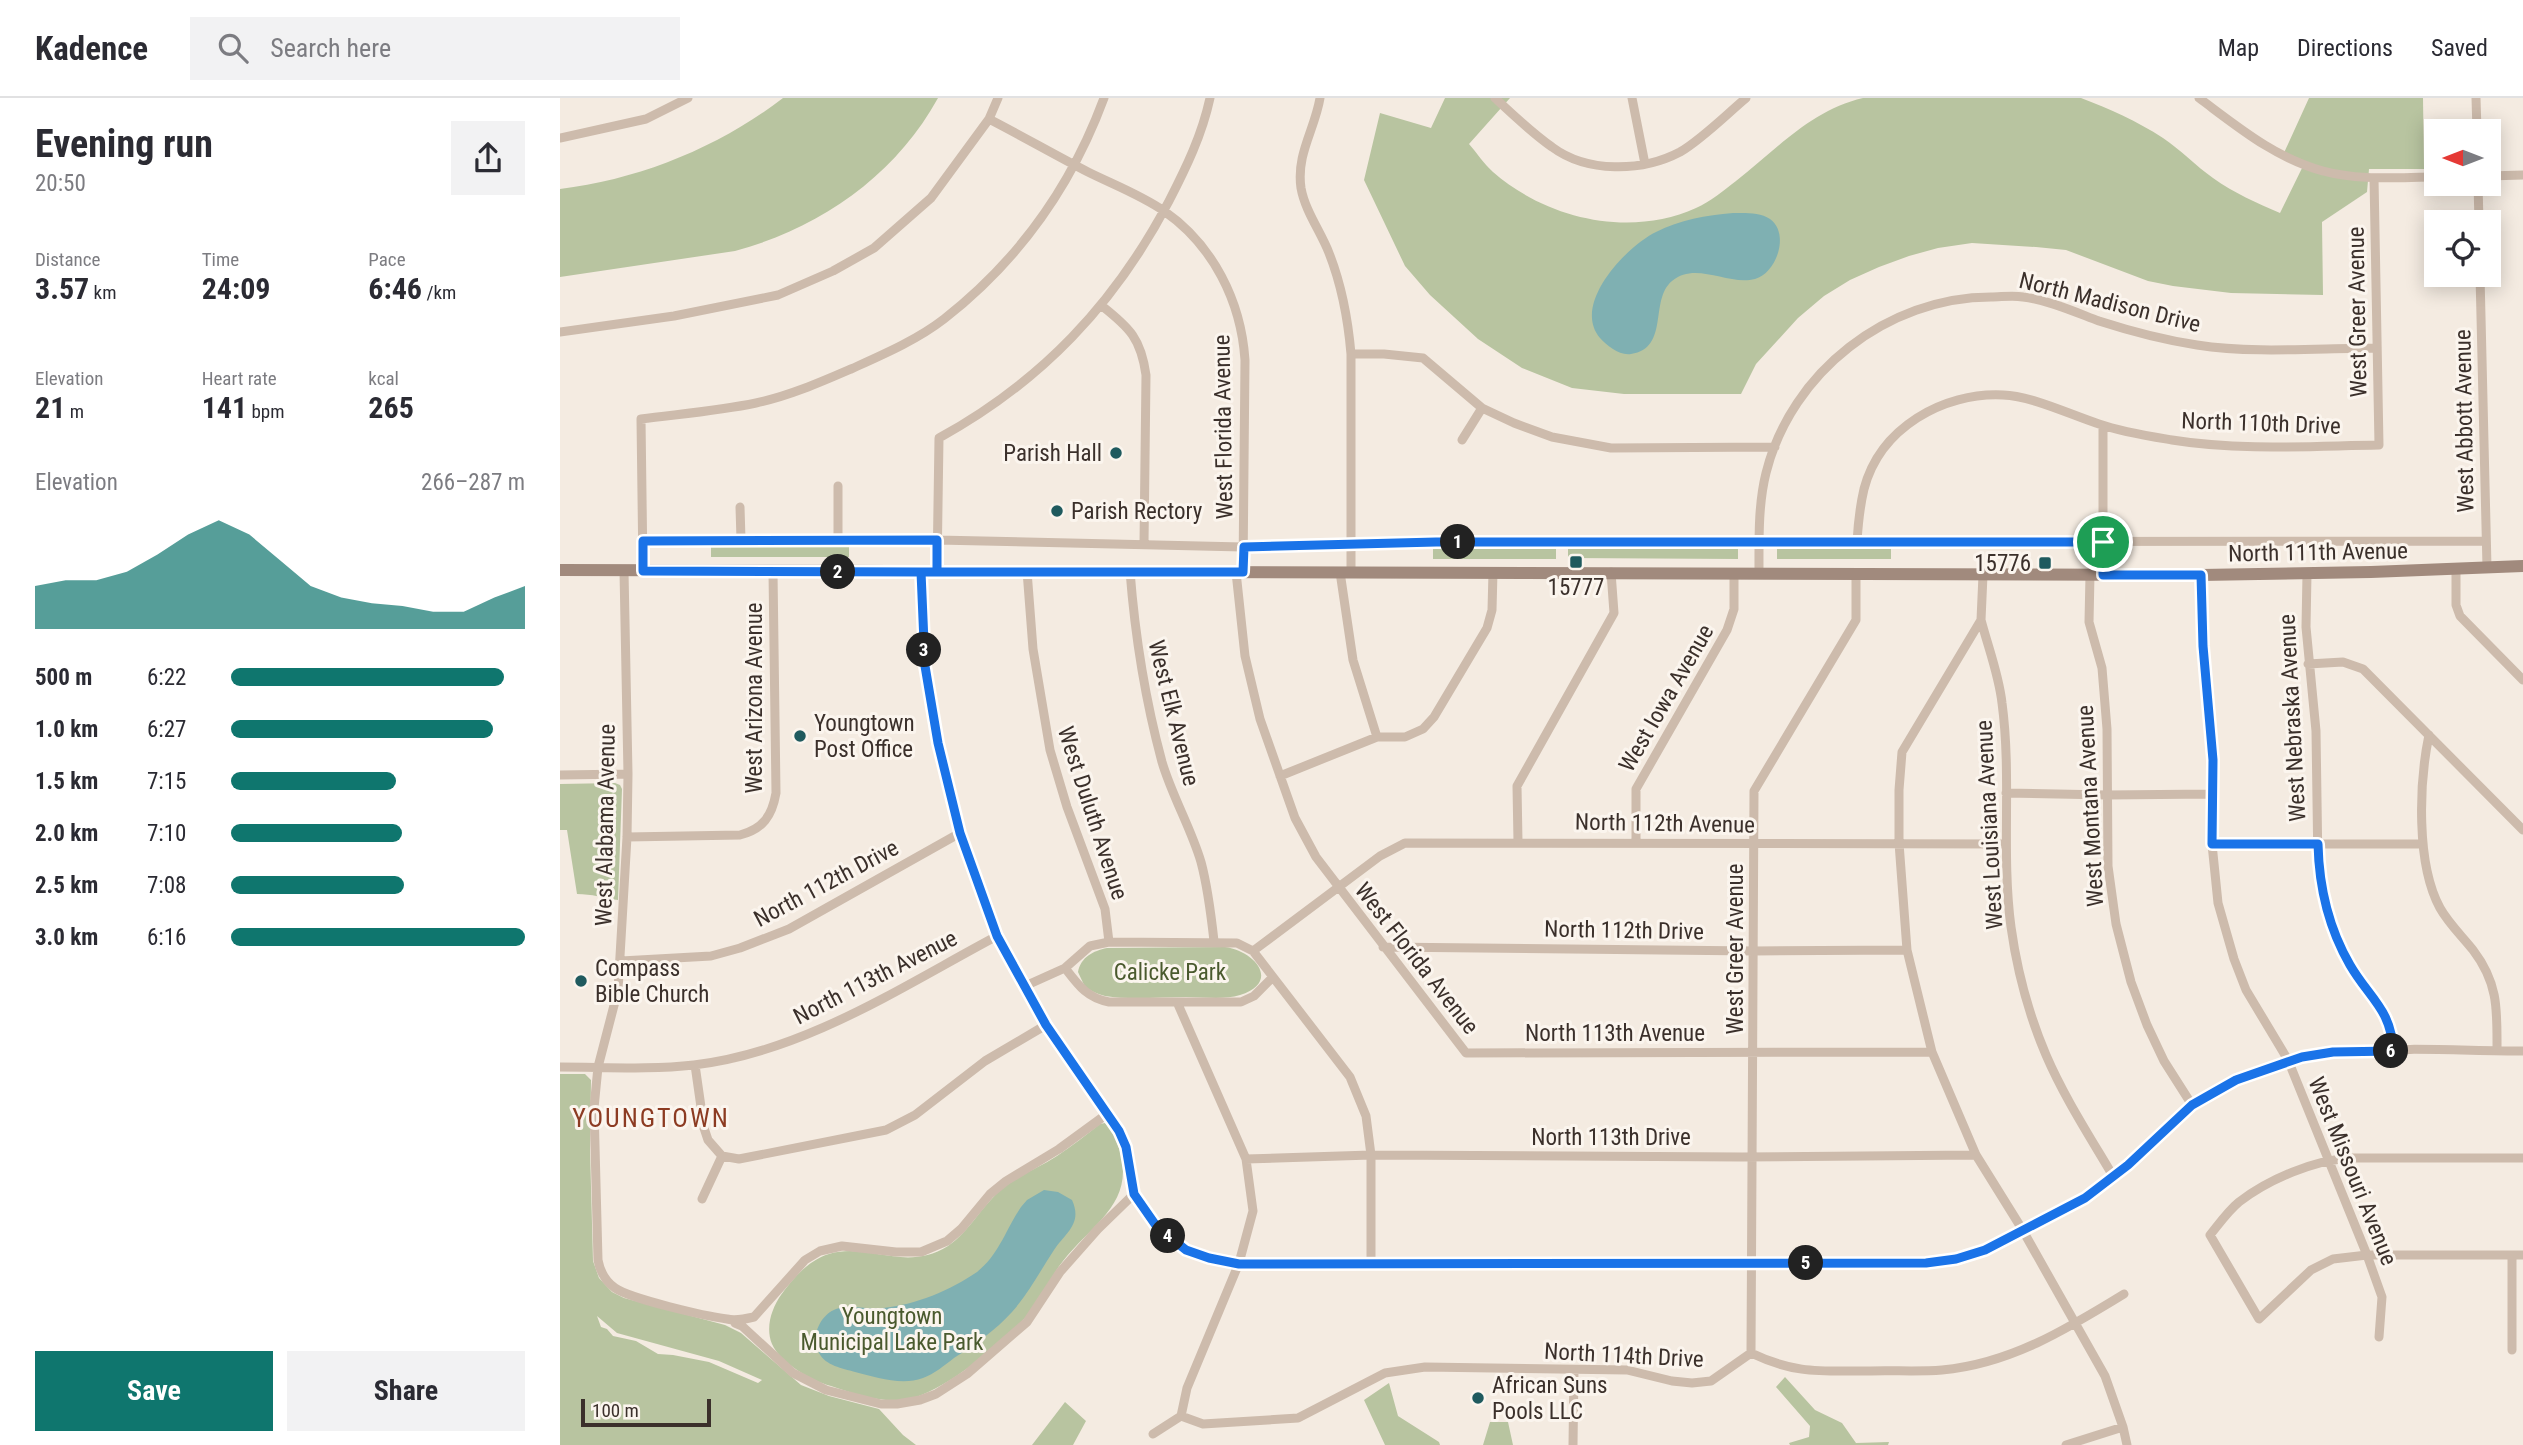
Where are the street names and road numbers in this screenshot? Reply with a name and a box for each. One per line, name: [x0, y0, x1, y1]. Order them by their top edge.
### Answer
street label: West Greer Avenue: [2343, 226, 2372, 398]
street label: North Madison Drive: [2016, 267, 2203, 338]
street label: West Abbott Avenue: [2449, 329, 2480, 513]
street label: West Florida Avenue: [1208, 334, 1239, 520]
street label: North 110th Drive: [2181, 407, 2341, 440]
street label: North 111th Avenue: [2228, 537, 2408, 568]
street label: West Arizona Avenue: [741, 602, 768, 794]
street label: West Nebraska Avenue: [2274, 613, 2311, 822]
street label: West Iowa Avenue: [1613, 620, 1719, 777]
street label: West Elk Avenue: [1142, 638, 1205, 789]
street label: West Montana Avenue: [2072, 704, 2109, 908]
street label: West Louisiana Avenue: [1971, 719, 2008, 930]
street label: West Duluth Avenue: [1052, 723, 1133, 903]
street label: West Alabama Avenue: [590, 724, 621, 926]
street label: North 112th Avenue: [1575, 808, 1755, 839]
street label: North 112th Drive: [749, 834, 903, 933]
street label: West Greer Avenue: [1722, 864, 1749, 1034]
street label: West Florida Avenue: [1349, 877, 1484, 1039]
street label: North 112th Drive: [1544, 916, 1704, 945]
street label: North 113th Avenue: [789, 925, 962, 1030]
street label: North 113th Avenue: [1525, 1020, 1705, 1047]
street label: West Missouri Avenue: [2302, 1073, 2403, 1269]
street label: North 113th Drive: [1531, 1124, 1691, 1151]
street label: North 114th Drive: [1544, 1338, 1704, 1373]

